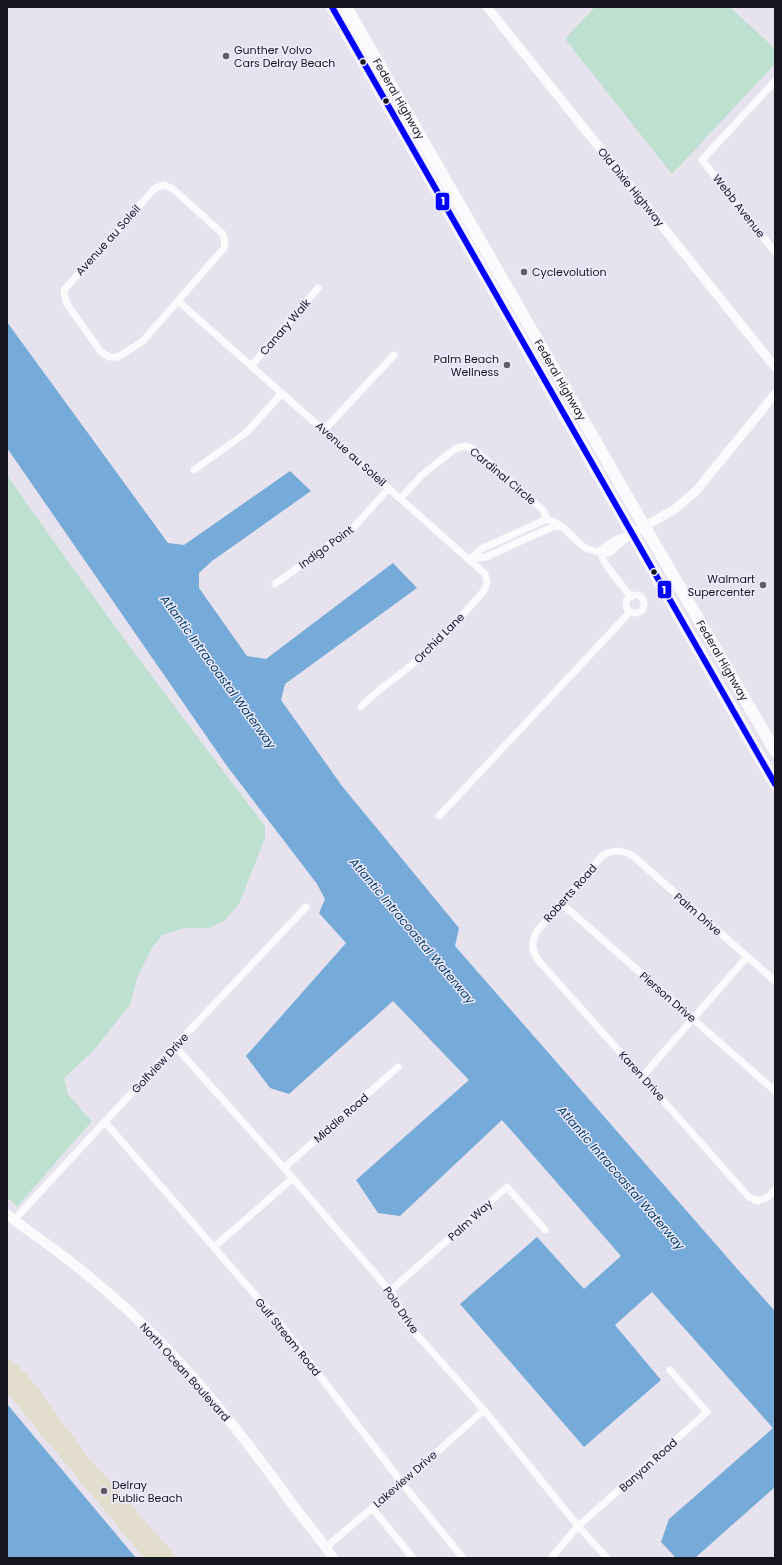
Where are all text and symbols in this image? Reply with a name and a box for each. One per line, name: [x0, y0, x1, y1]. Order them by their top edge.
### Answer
place label: Gunther Volvo Cars Delray Beach: [234, 42, 335, 71]
marker: Gunther Volvo Cars Delray Beach: [221, 51, 231, 61]
street label: Federal Highway: [369, 55, 429, 143]
unlabelled marker: [358, 57, 368, 67]
unlabelled marker: [381, 96, 391, 106]
street label: Old Dixie Highway: [594, 144, 668, 230]
street label: Webb Avenue: [709, 171, 769, 241]
line badge: 1: [435, 192, 450, 211]
text: 1: [441, 193, 445, 209]
street label: Avenue au Soleil: [72, 201, 144, 279]
place label: Cyclevolution: [532, 264, 607, 280]
marker: Cyclevolution: [519, 267, 529, 277]
street label: Canary Walk: [256, 295, 314, 359]
street label: Federal Highway: [531, 336, 590, 424]
place label: Palm Beach Wellness: [434, 351, 499, 380]
marker: Palm Beach Wellness: [502, 360, 512, 370]
street label: Avenue au Soleil: [312, 418, 390, 490]
street label: Cardinal Circle: [467, 444, 540, 509]
street label: Indigo Point: [295, 522, 357, 572]
unlabelled marker: [649, 567, 659, 577]
place label: Walmart Supercenter: [688, 571, 755, 600]
line badge: 1: [657, 580, 672, 599]
marker: Walmart Supercenter: [758, 580, 768, 590]
text: 1: [662, 582, 666, 598]
water label: Atlantic Intracoastal Waterway: [156, 591, 281, 753]
street label: Orchid Lane: [410, 609, 468, 667]
street label: Federal Highway: [692, 617, 753, 705]
water label: Atlantic Intracoastal Waterway: [345, 853, 480, 1008]
street label: Roberts Road: [540, 860, 600, 926]
street label: Palm Drive: [671, 889, 725, 939]
street label: Pierson Drive: [636, 968, 700, 1026]
street label: Golfview Drive: [128, 1029, 192, 1097]
street label: Karen Drive: [615, 1047, 669, 1105]
street label: Middle Road: [310, 1090, 372, 1146]
water label: Atlantic Intracoastal Waterway: [553, 1101, 690, 1254]
street label: Palm Way: [444, 1195, 496, 1244]
street label: Polo Drive: [379, 1283, 423, 1337]
street label: Gulf Stream Road: [251, 1294, 325, 1380]
street label: North Ocean Boulevard: [136, 1319, 234, 1425]
street label: Banyan Road: [615, 1434, 681, 1496]
street label: Lakeview Drive: [370, 1447, 441, 1511]
place label: Delray Public Beach: [112, 1477, 183, 1506]
marker: Delray Public Beach: [99, 1486, 109, 1496]

